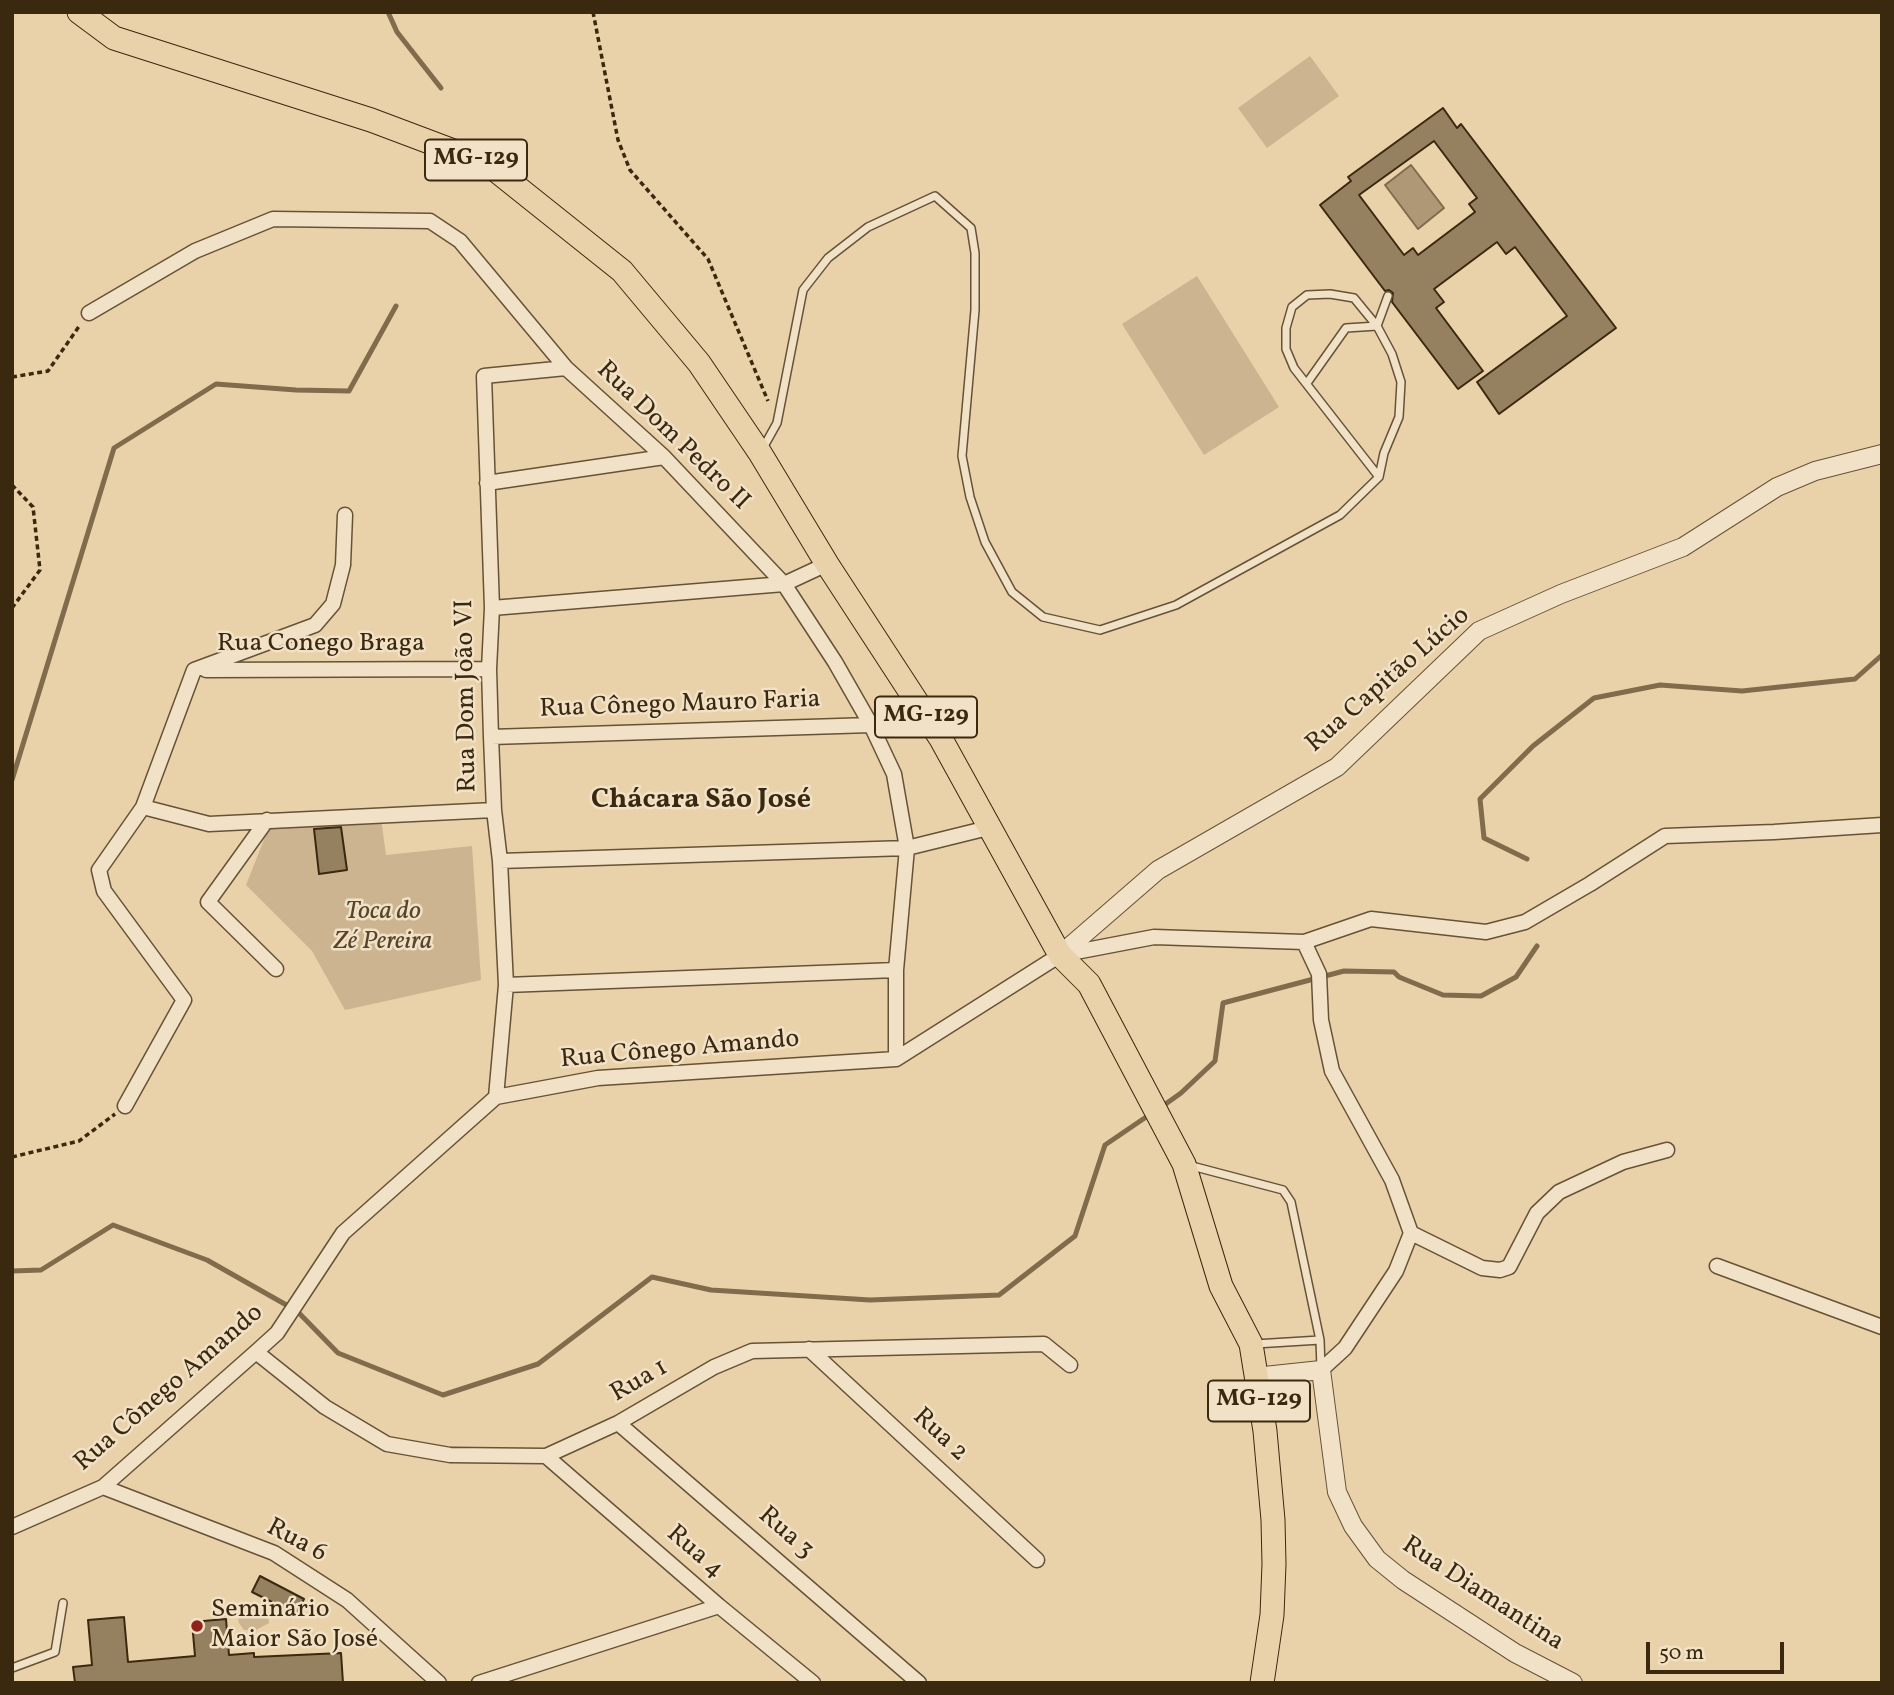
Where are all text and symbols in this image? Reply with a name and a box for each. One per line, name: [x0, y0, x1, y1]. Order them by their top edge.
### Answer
road number: MG-129: [425, 140, 527, 180]
street label: Rua Dom Pedro II: [589, 356, 755, 518]
street label: Rua Dom João VI: [451, 599, 485, 793]
street label: Rua Capitão Lúcio: [1301, 601, 1477, 761]
street label: Rua Conego Braga: [217, 629, 425, 661]
street label: Rua Cônego Mauro Faria: [539, 686, 821, 726]
road number: MG-129: [875, 696, 977, 738]
district label: Chácara São José: [591, 785, 811, 819]
park label: Toca do Zé Pereira: [334, 897, 432, 958]
street label: Rua Cônego Amando: [559, 1025, 801, 1077]
street label: Rua Cônego Amando: [69, 1299, 271, 1479]
street label: Rua 1: [606, 1353, 674, 1411]
road number: MG-129: [1208, 1380, 1310, 1422]
street label: Rua 2: [905, 1403, 973, 1469]
street label: Rua 3: [751, 1501, 819, 1567]
street label: Rua 6: [261, 1513, 331, 1571]
street label: Rua 4: [659, 1520, 729, 1586]
street label: Rua Diamantina: [1395, 1531, 1569, 1659]
place label: Seminário Maior São José: [211, 1595, 378, 1656]
marker: Seminário Maior São José: [189, 1618, 205, 1634]
scale bar: [1649, 1628, 1787, 1672]
text: 50 m: [1659, 1639, 1704, 1668]

